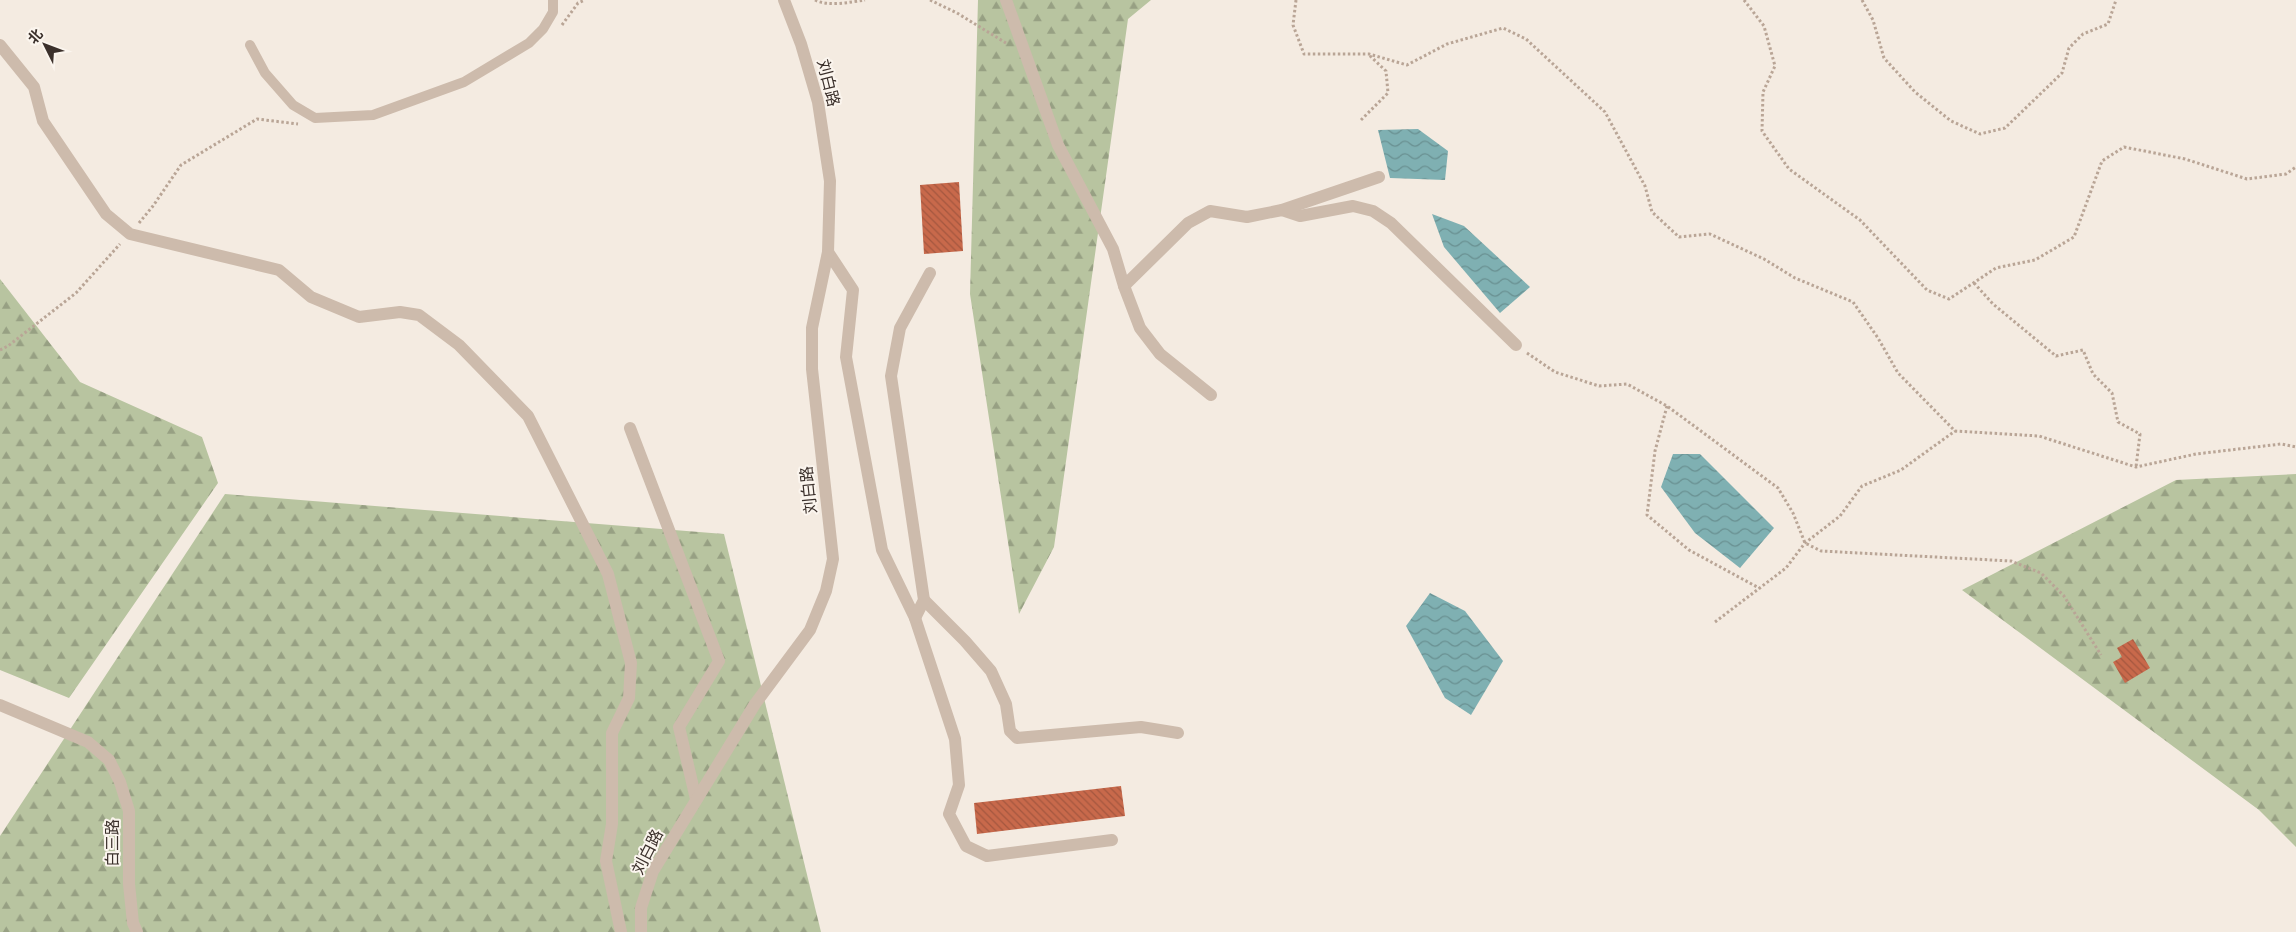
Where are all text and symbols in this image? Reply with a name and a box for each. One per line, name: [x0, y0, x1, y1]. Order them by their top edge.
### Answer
north arrow: [20, 20, 70, 70]
text: 北: [24, 25, 47, 48]
street label: 刘白路: [812, 57, 844, 109]
street label: 刘白路: [796, 465, 822, 515]
street label: 白三路: [102, 819, 124, 867]
street label: 刘白路: [627, 826, 669, 878]

